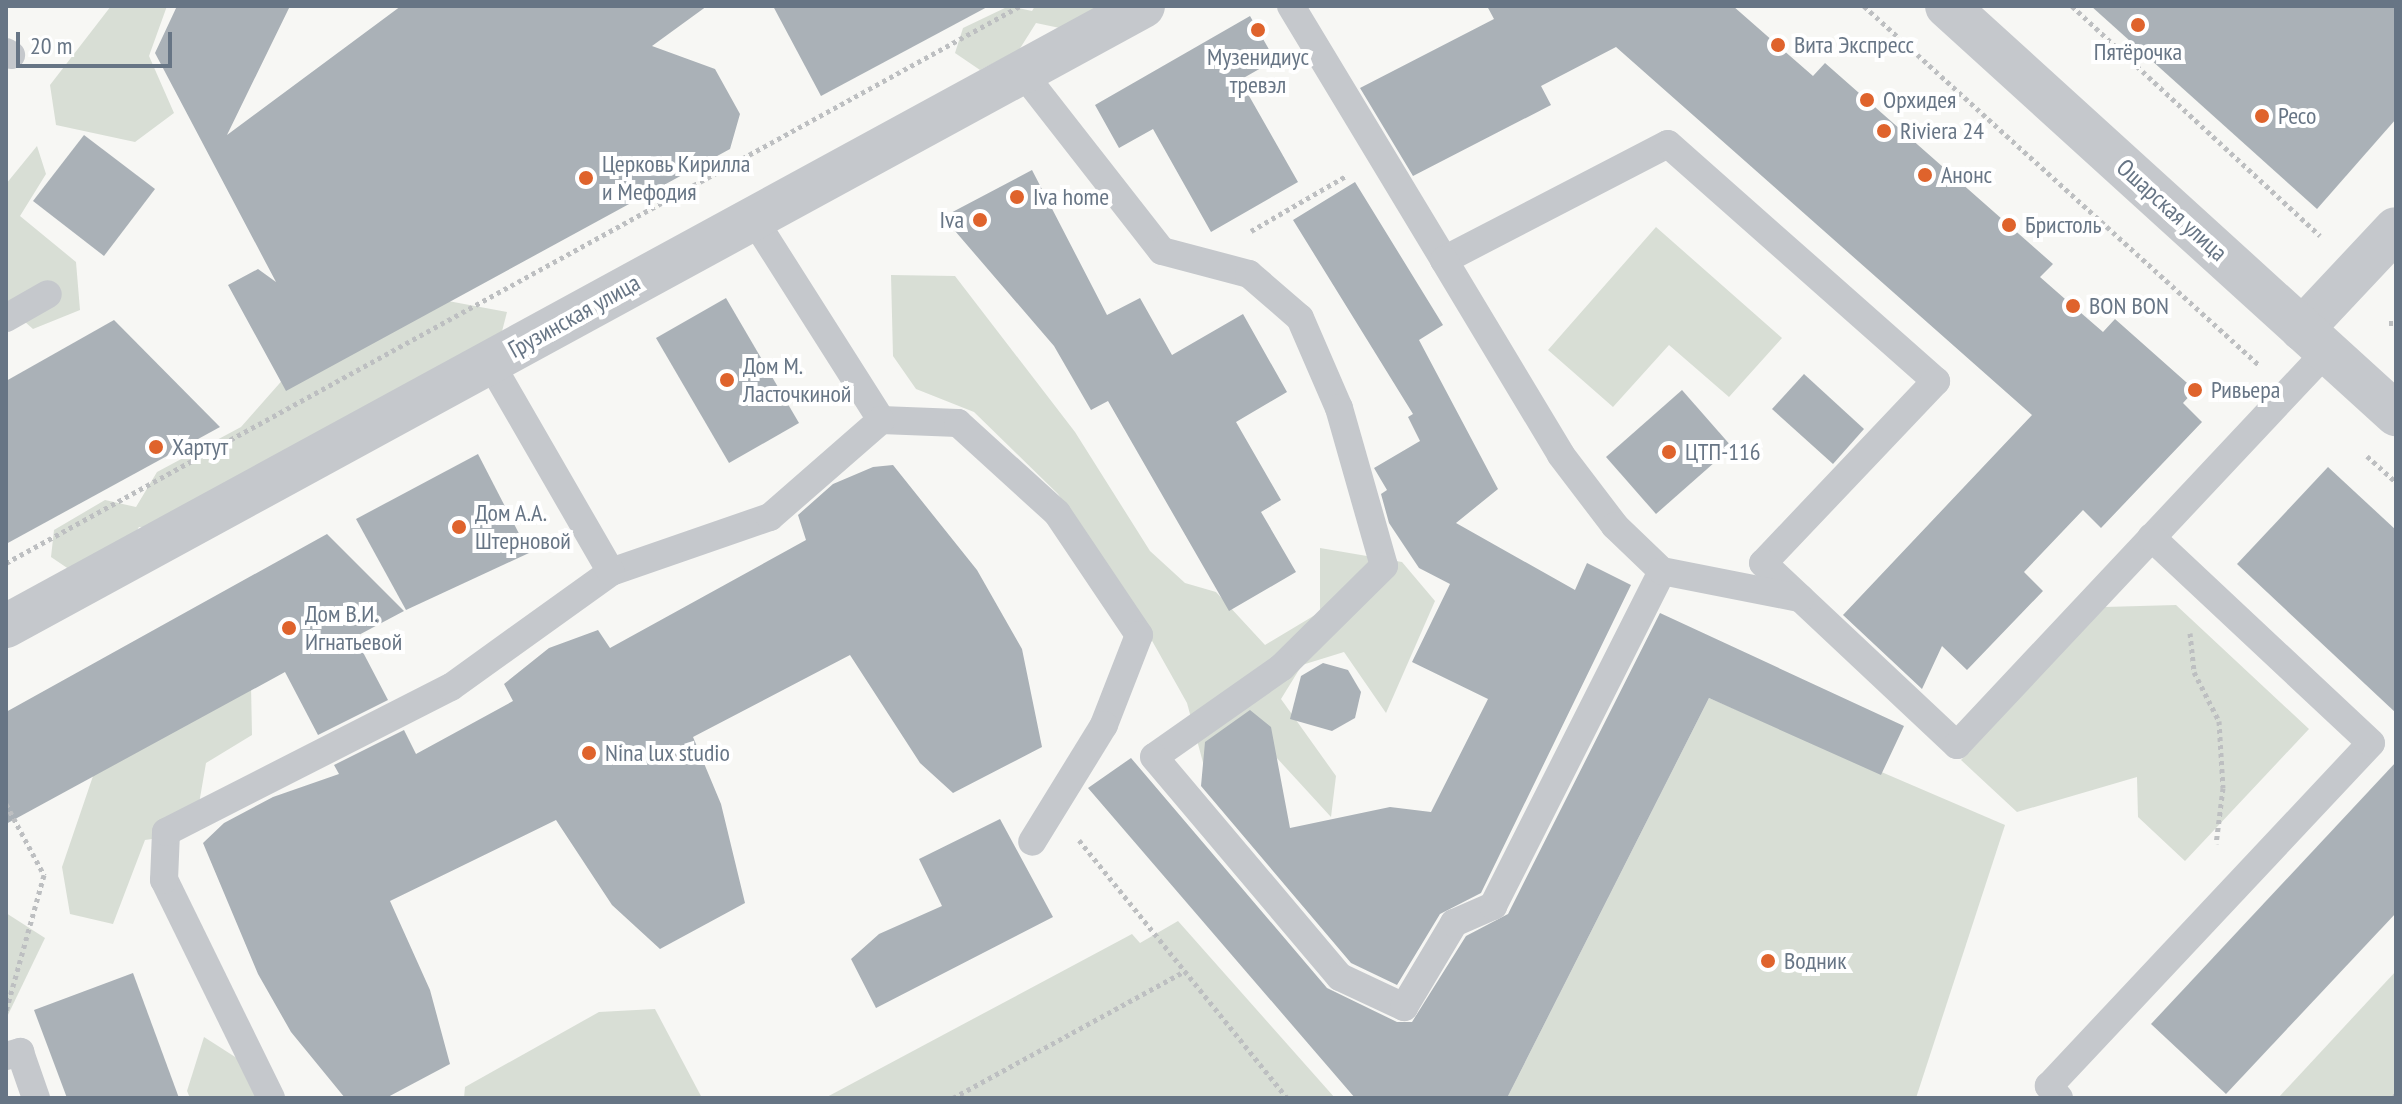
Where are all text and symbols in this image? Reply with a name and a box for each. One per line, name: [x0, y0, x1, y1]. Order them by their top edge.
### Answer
scale bar: [20, 16, 176, 66]
marker: Пятёрочка: [2129, 16, 2147, 34]
marker: Музенидиус тревэл: [1249, 21, 1267, 39]
text: 20 m: [30, 30, 72, 61]
place label: Вита Экспресс: [1794, 31, 1914, 59]
marker: Вита Экспресс: [1769, 36, 1787, 54]
place label: Пятёрочка: [2094, 38, 2182, 66]
place label: Музенидиус тревэл: [1207, 43, 1309, 99]
place label: Орхидея: [1883, 86, 1956, 114]
marker: Орхидея: [1858, 91, 1876, 109]
place label: Ресо: [2278, 102, 2316, 130]
marker: Ресо: [2253, 107, 2271, 125]
place label: Riviera 24: [1900, 117, 1984, 145]
marker: Riviera 24: [1875, 122, 1893, 140]
place label: Церковь Кирилла и Мефодия: [602, 150, 751, 206]
street label: Ошарская улица: [2111, 153, 2233, 267]
place label: Анонс: [1941, 161, 1992, 189]
marker: Анонс: [1916, 166, 1934, 184]
marker: Церковь Кирилла и Мефодия: [577, 169, 595, 187]
place label: Iva home: [1033, 183, 1109, 211]
marker: Iva home: [1008, 188, 1026, 206]
place label: Iva: [939, 206, 964, 234]
marker: Iva: [971, 211, 989, 229]
place label: Бристоль: [2025, 211, 2102, 239]
marker: Бристоль: [2000, 216, 2018, 234]
street label: Грузинская улица: [503, 268, 645, 364]
place label: BON BON: [2089, 292, 2169, 320]
marker: BON BON: [2064, 297, 2082, 315]
place label: Дом М. Ласточкиной: [743, 352, 851, 408]
marker: Дом М. Ласточкиной: [718, 371, 736, 389]
place label: Ривьера: [2211, 376, 2280, 404]
marker: Ривьера: [2186, 381, 2204, 399]
place label: Хартут: [172, 433, 228, 461]
marker: Хартут: [147, 438, 165, 456]
place label: ЦТП-116: [1685, 438, 1761, 466]
marker: ЦТП-116: [1660, 443, 1678, 461]
place label: Дом А.А. Штерновой: [475, 499, 571, 555]
marker: Дом А.А. Штерновой: [450, 518, 468, 536]
place label: Дом В.И. Игнатьевой: [305, 600, 402, 656]
marker: Дом В.И. Игнатьевой: [280, 619, 298, 637]
place label: Nina lux studio: [605, 739, 730, 767]
marker: Nina lux studio: [580, 744, 598, 762]
place label: Водник: [1784, 947, 1846, 975]
marker: Водник: [1759, 952, 1777, 970]

